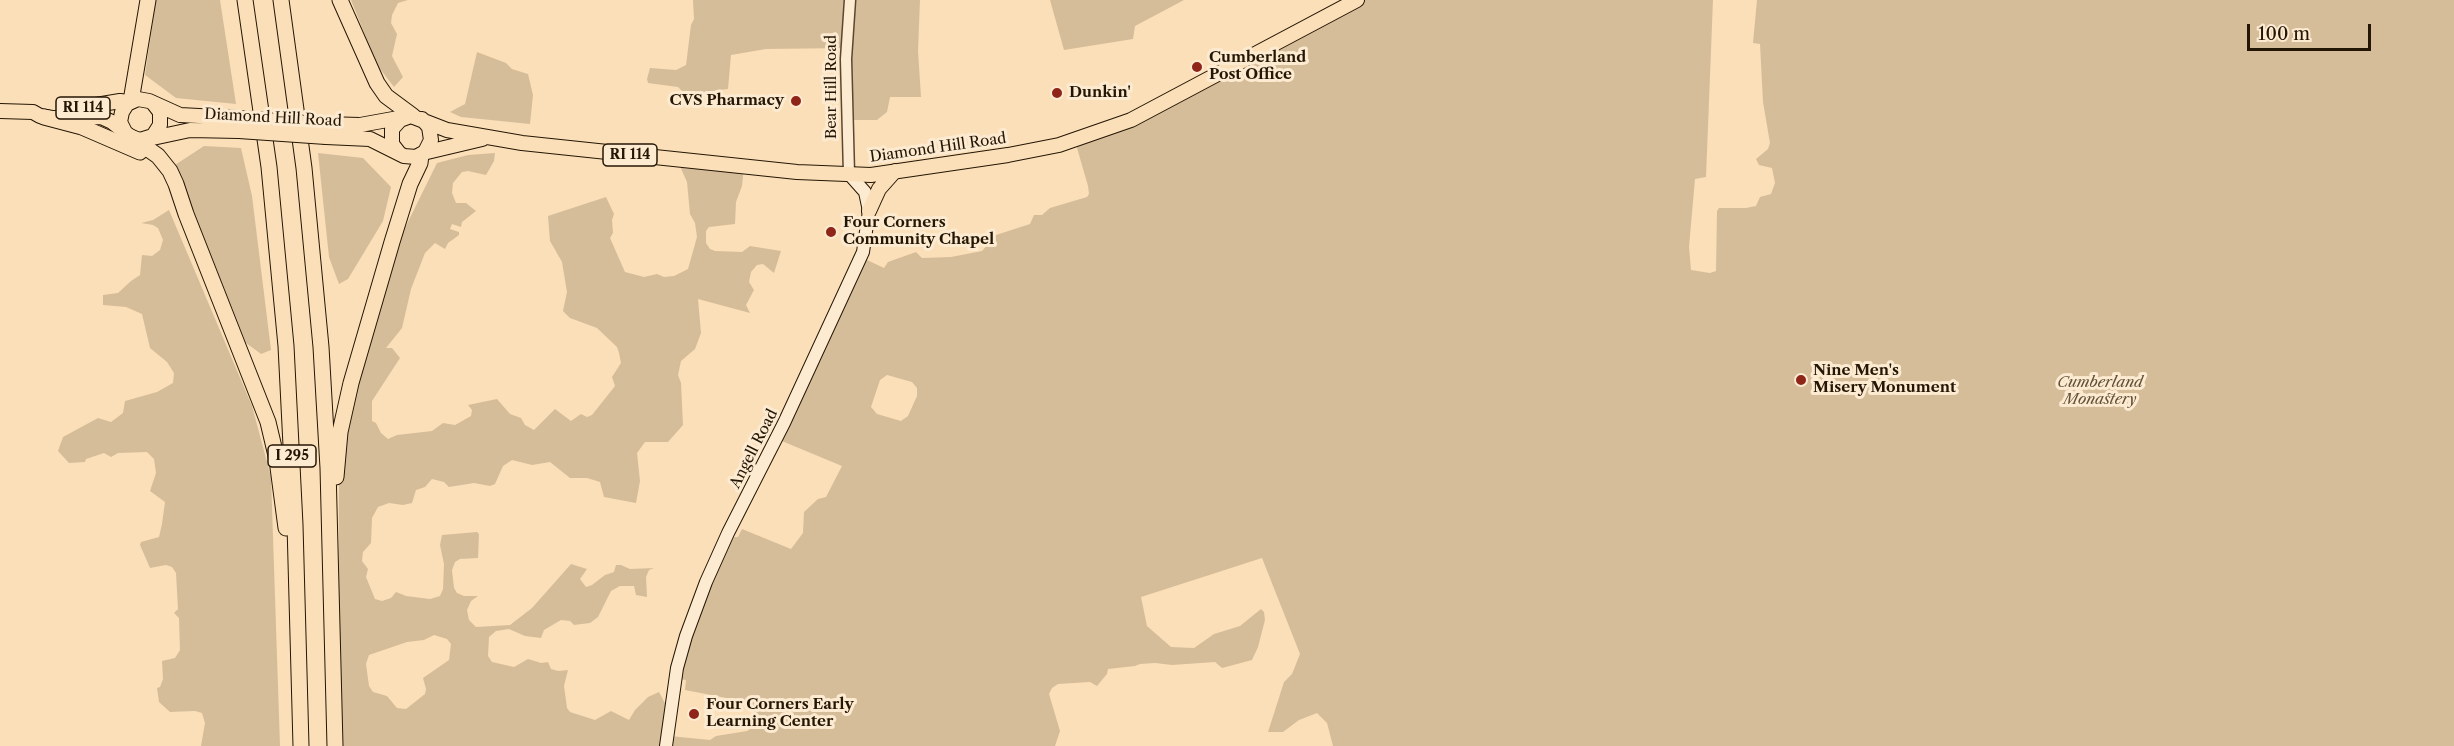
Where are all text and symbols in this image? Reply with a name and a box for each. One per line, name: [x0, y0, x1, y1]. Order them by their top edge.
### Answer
scale bar: [2250, 12, 2374, 50]
text: 100 m: [2258, 23, 2310, 45]
street label: Bear Hill Road: [823, 35, 841, 139]
place label: Cumberland Post Office: [1209, 49, 1306, 84]
marker: Cumberland Post Office: [1190, 60, 1204, 74]
place label: Dunkin': [1069, 84, 1131, 102]
marker: Dunkin': [1050, 86, 1064, 100]
place label: CVS Pharmacy: [670, 92, 784, 110]
marker: CVS Pharmacy: [789, 94, 803, 108]
road number: RI 114: [56, 97, 110, 119]
street label: Diamond Hill Road: [204, 105, 342, 131]
street label: Diamond Hill Road: [869, 130, 1007, 166]
road number: RI 114: [603, 144, 657, 166]
place label: Four Corners Community Chapel: [843, 214, 994, 249]
marker: Four Corners Community Chapel: [824, 225, 838, 239]
place label: Nine Men's Misery Monument: [1813, 362, 1956, 397]
marker: Nine Men's Misery Monument: [1794, 373, 1808, 387]
park label: Cumberland Monastery: [2057, 374, 2143, 409]
street label: Angell Road: [726, 406, 782, 492]
road number: I 295: [268, 445, 316, 467]
place label: Four Corners Early Learning Center: [706, 696, 854, 731]
marker: Four Corners Early Learning Center: [687, 707, 701, 721]

